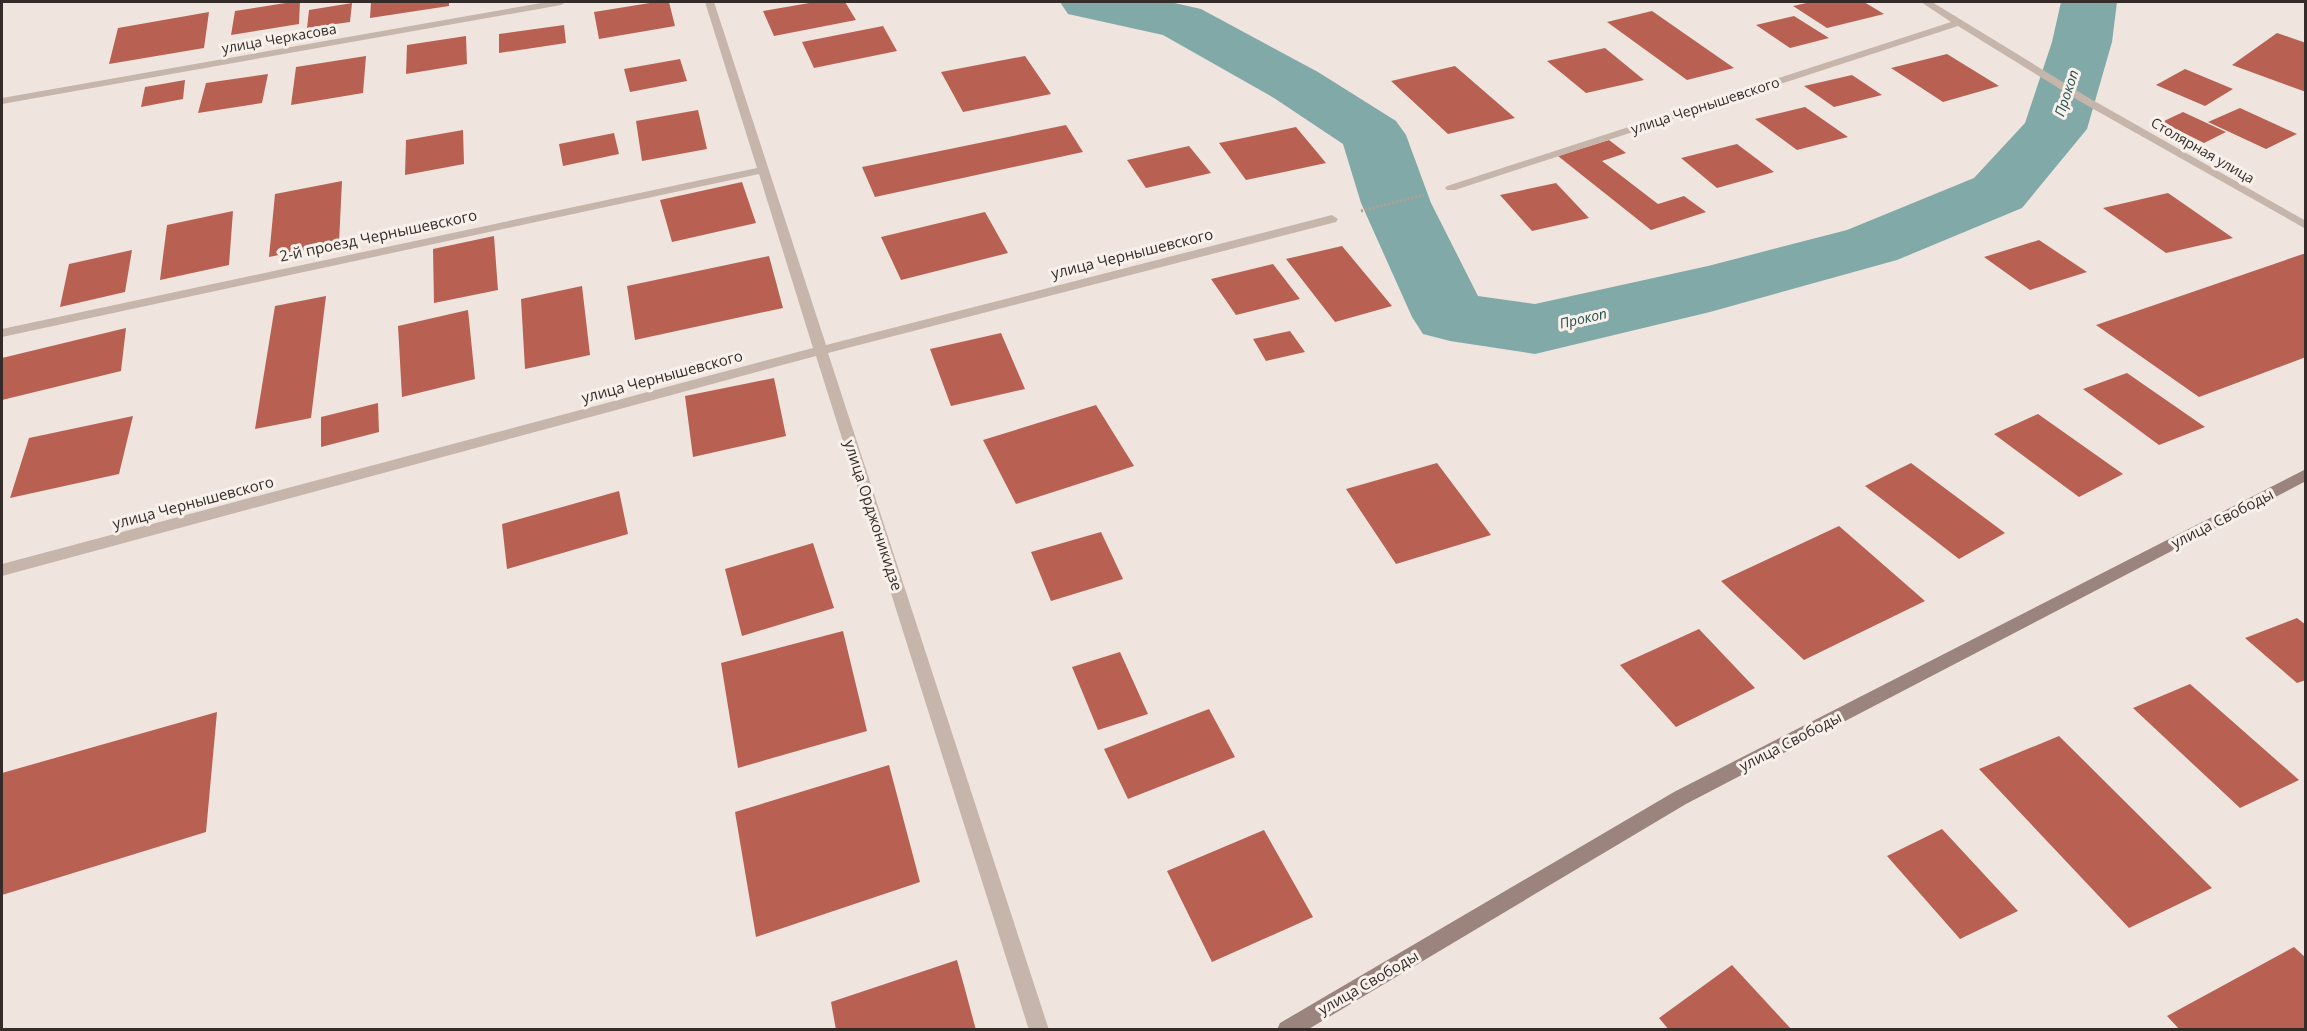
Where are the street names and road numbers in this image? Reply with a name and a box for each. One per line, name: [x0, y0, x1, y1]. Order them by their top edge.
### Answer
street label: улица Черкасова: [220, 19, 338, 57]
street label: улица Чернышевского: [1628, 72, 1782, 138]
street label: Столярная улица: [2148, 113, 2258, 187]
street label: 2-й проезд Чернышевского: [277, 204, 479, 266]
street label: улица Чернышевского: [1049, 223, 1215, 283]
street label: улица Чернышевского: [579, 345, 745, 407]
street label: улица Орджоникидзе: [840, 437, 908, 593]
street label: улица Чернышевского: [110, 471, 276, 533]
street label: улица Свободы: [2167, 484, 2277, 552]
street label: улица Свободы: [1735, 707, 1845, 775]
street label: улица Свободы: [1314, 945, 1422, 1019]

